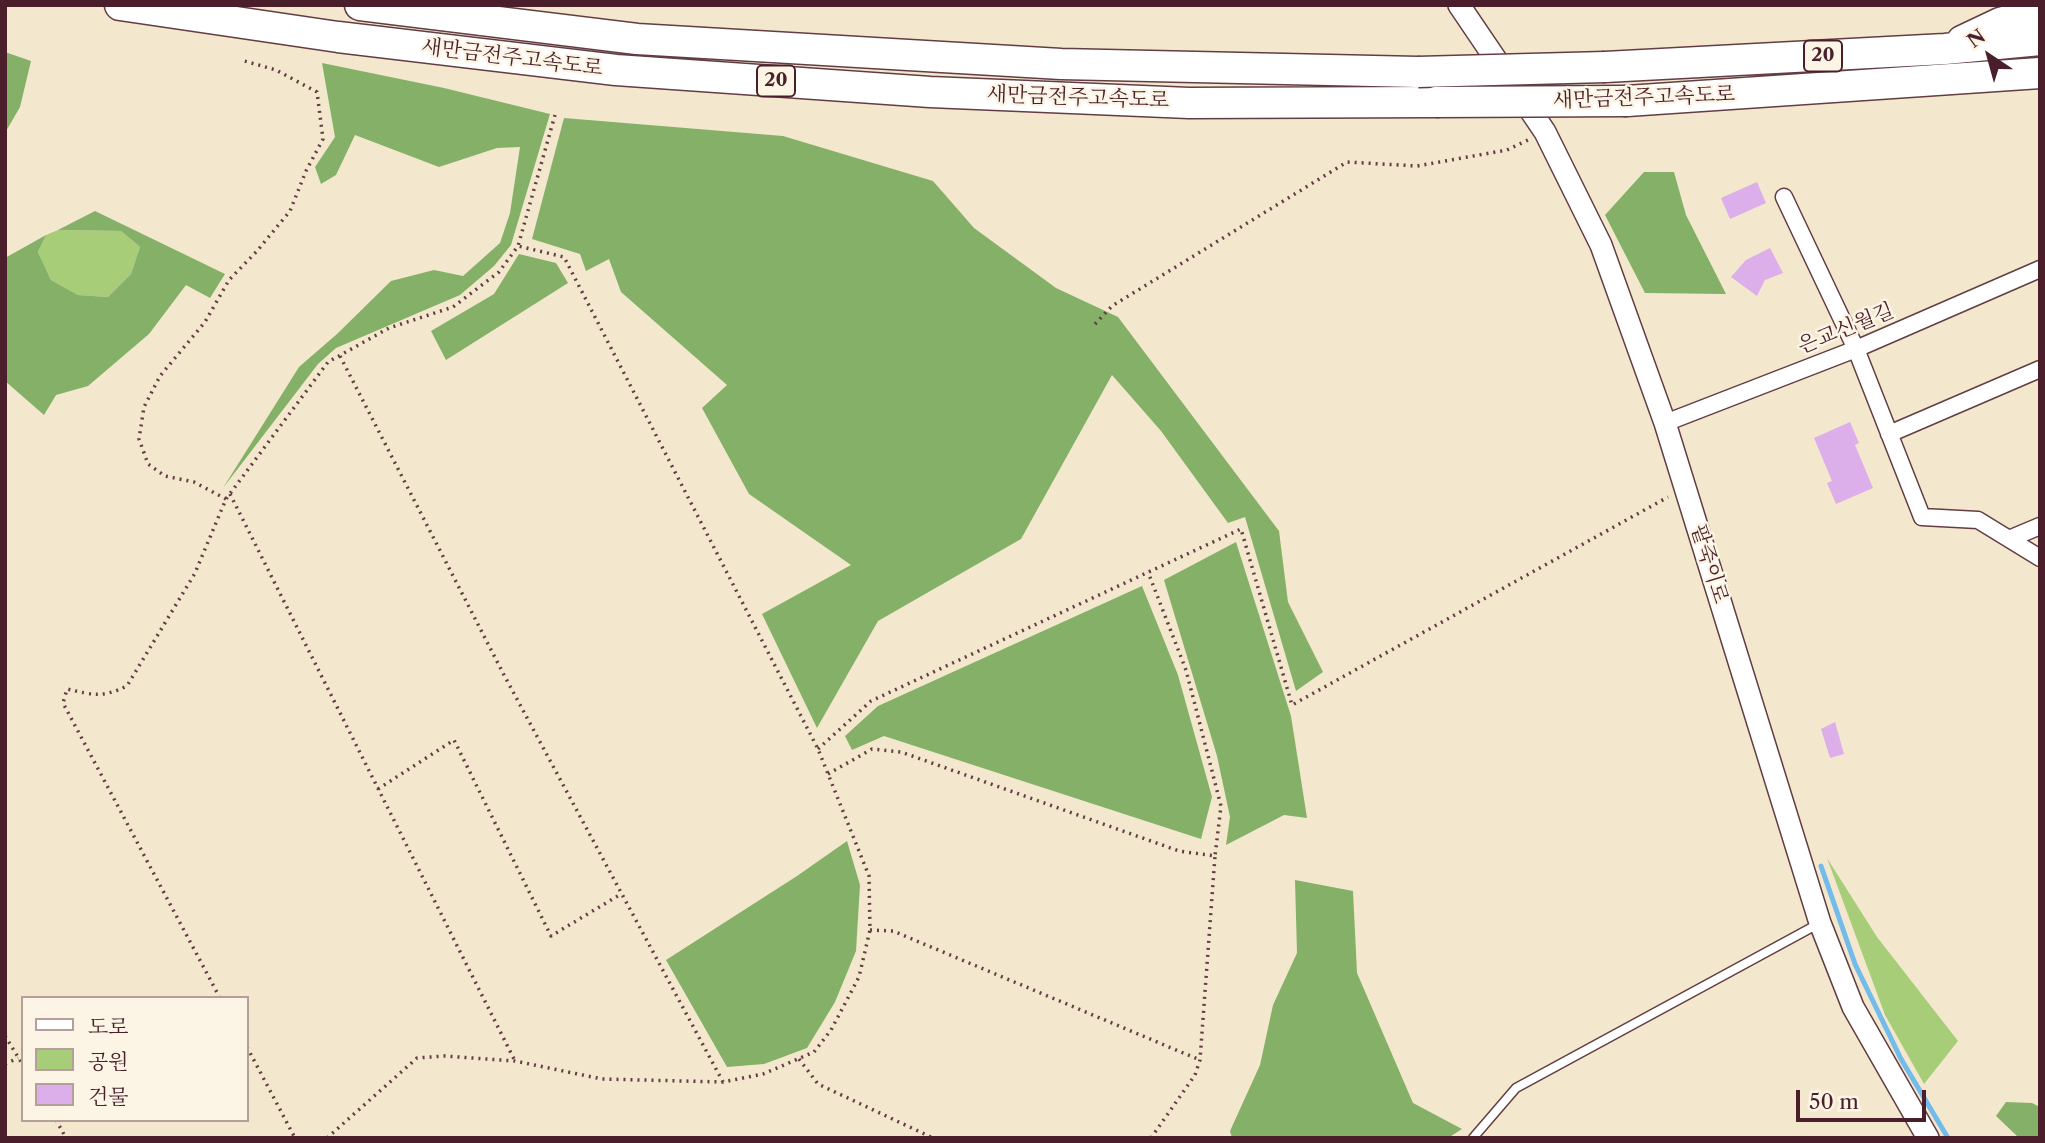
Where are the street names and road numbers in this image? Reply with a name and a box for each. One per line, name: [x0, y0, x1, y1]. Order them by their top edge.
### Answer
street label: 새만금전주고속도로: [420, 34, 604, 82]
road number: 20: [1804, 40, 1842, 72]
road number: 20: [757, 66, 795, 96]
street label: 새만금전주고속도로: [986, 82, 1170, 114]
street label: 새만금전주고속도로: [1552, 82, 1736, 114]
street label: 은교신월길: [1794, 298, 1898, 360]
street label: 팥죽이로: [1685, 522, 1733, 606]

